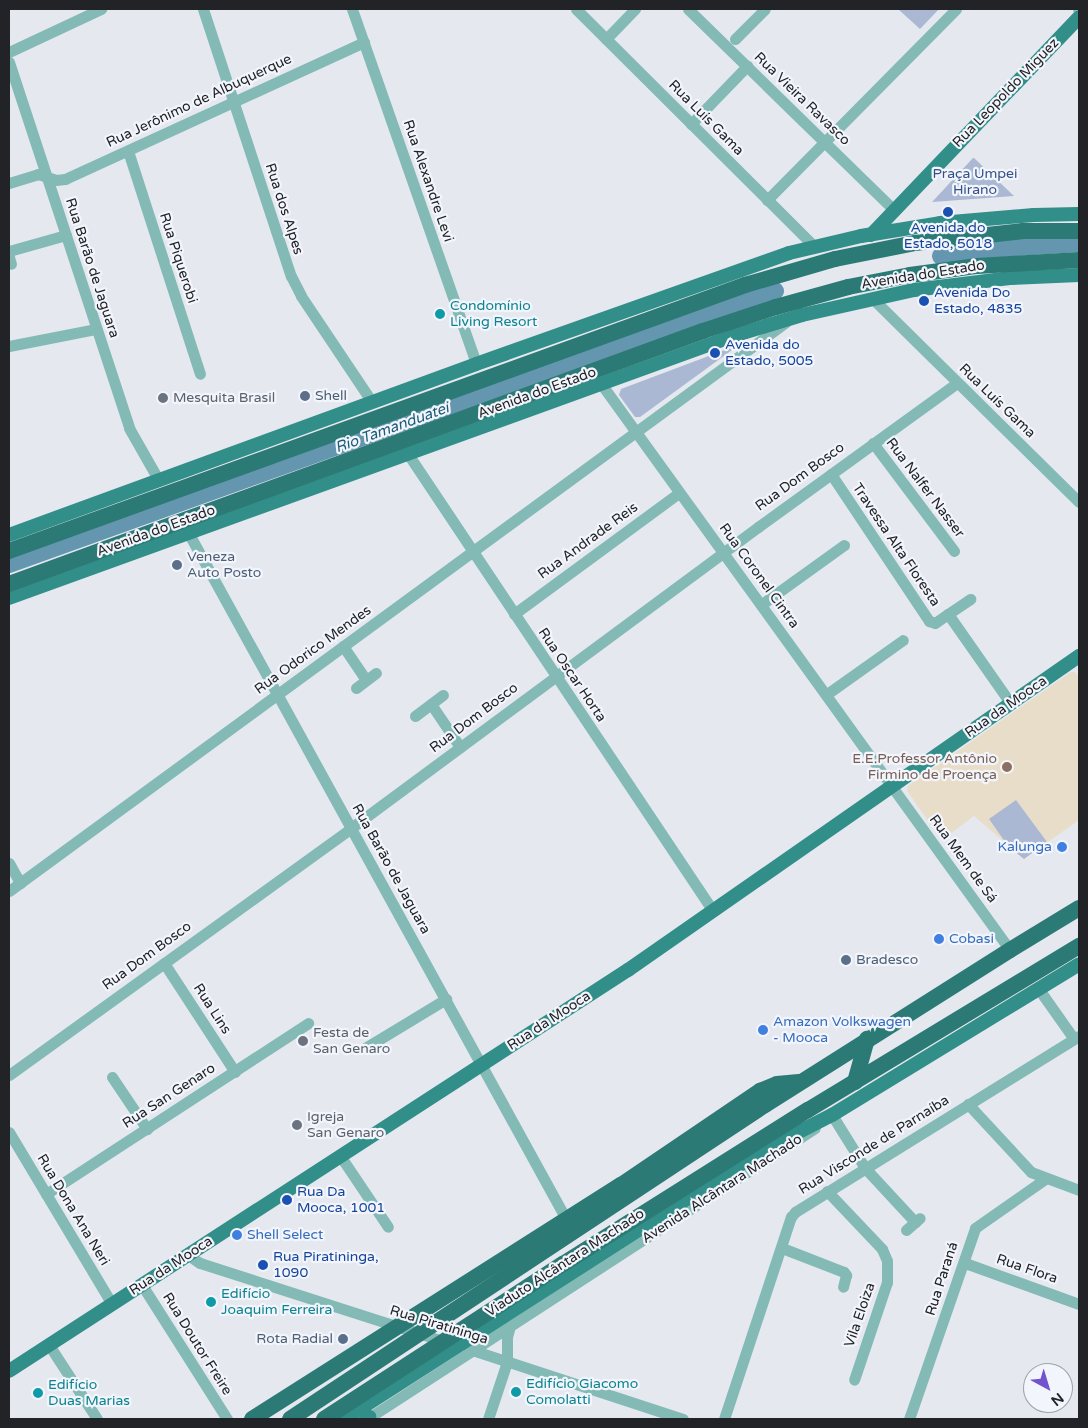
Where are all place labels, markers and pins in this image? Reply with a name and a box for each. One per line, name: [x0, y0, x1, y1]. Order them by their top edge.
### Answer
marker: Avenida do Estado, 5018: [942, 206, 954, 218]
place label: Avenida do Estado, 5018: [904, 220, 992, 252]
place label: Avenida Do Estado, 4835: [934, 285, 1022, 318]
marker: Avenida Do Estado, 4835: [918, 295, 930, 307]
place label: Condomínio Living Resort: [450, 298, 537, 331]
marker: Condomínio Living Resort: [434, 308, 446, 320]
place label: Avenida do Estado, 5005: [725, 337, 813, 370]
marker: Avenida do Estado, 5005: [709, 347, 721, 359]
place label: Shell: [315, 388, 347, 404]
place label: Mesquita Brasil: [173, 390, 275, 406]
marker: Shell: [299, 390, 311, 402]
marker: Mesquita Brasil: [157, 392, 169, 404]
place label: Veneza Auto Posto: [187, 549, 261, 582]
marker: Veneza Auto Posto: [171, 559, 183, 571]
place label: E.E.Professor Antônio Firmino de Proença: [852, 751, 997, 784]
marker: E.E.Professor Antônio Firmino de Proença: [1001, 761, 1013, 773]
place label: Kalunga: [998, 839, 1052, 855]
marker: Kalunga: [1056, 841, 1068, 853]
place label: Cobasi: [949, 931, 994, 947]
marker: Cobasi: [933, 933, 945, 945]
place label: Bradesco: [856, 952, 918, 968]
marker: Bradesco: [840, 954, 852, 966]
place label: Amazon Volkswagen - Mooca: [773, 1014, 911, 1046]
marker: Amazon Volkswagen - Mooca: [757, 1024, 769, 1036]
place label: Festa de San Genaro: [313, 1025, 390, 1058]
marker: Festa de San Genaro: [297, 1035, 309, 1047]
place label: Igreja San Genaro: [307, 1109, 384, 1142]
marker: Igreja San Genaro: [291, 1119, 303, 1131]
place label: Rua Da Mooca, 1001: [297, 1184, 385, 1216]
marker: Rua Da Mooca, 1001: [281, 1194, 293, 1206]
place label: Shell Select: [247, 1227, 323, 1243]
marker: Shell Select: [231, 1229, 243, 1241]
place label: Rua Piratininga, 1090: [273, 1249, 379, 1282]
marker: Rua Piratininga, 1090: [257, 1259, 269, 1271]
place label: Edifício Joaquim Ferreira: [221, 1286, 332, 1318]
marker: Edifício Joaquim Ferreira: [205, 1296, 217, 1308]
place label: Rota Radial: [256, 1331, 333, 1347]
marker: Rota Radial: [337, 1333, 349, 1345]
place label: Edifício Giacomo Comolatti: [526, 1376, 638, 1408]
place label: Edifício Duas Marias: [48, 1377, 130, 1410]
marker: Edifício Giacomo Comolatti: [510, 1386, 522, 1398]
marker: Edifício Duas Marias: [32, 1387, 44, 1399]

